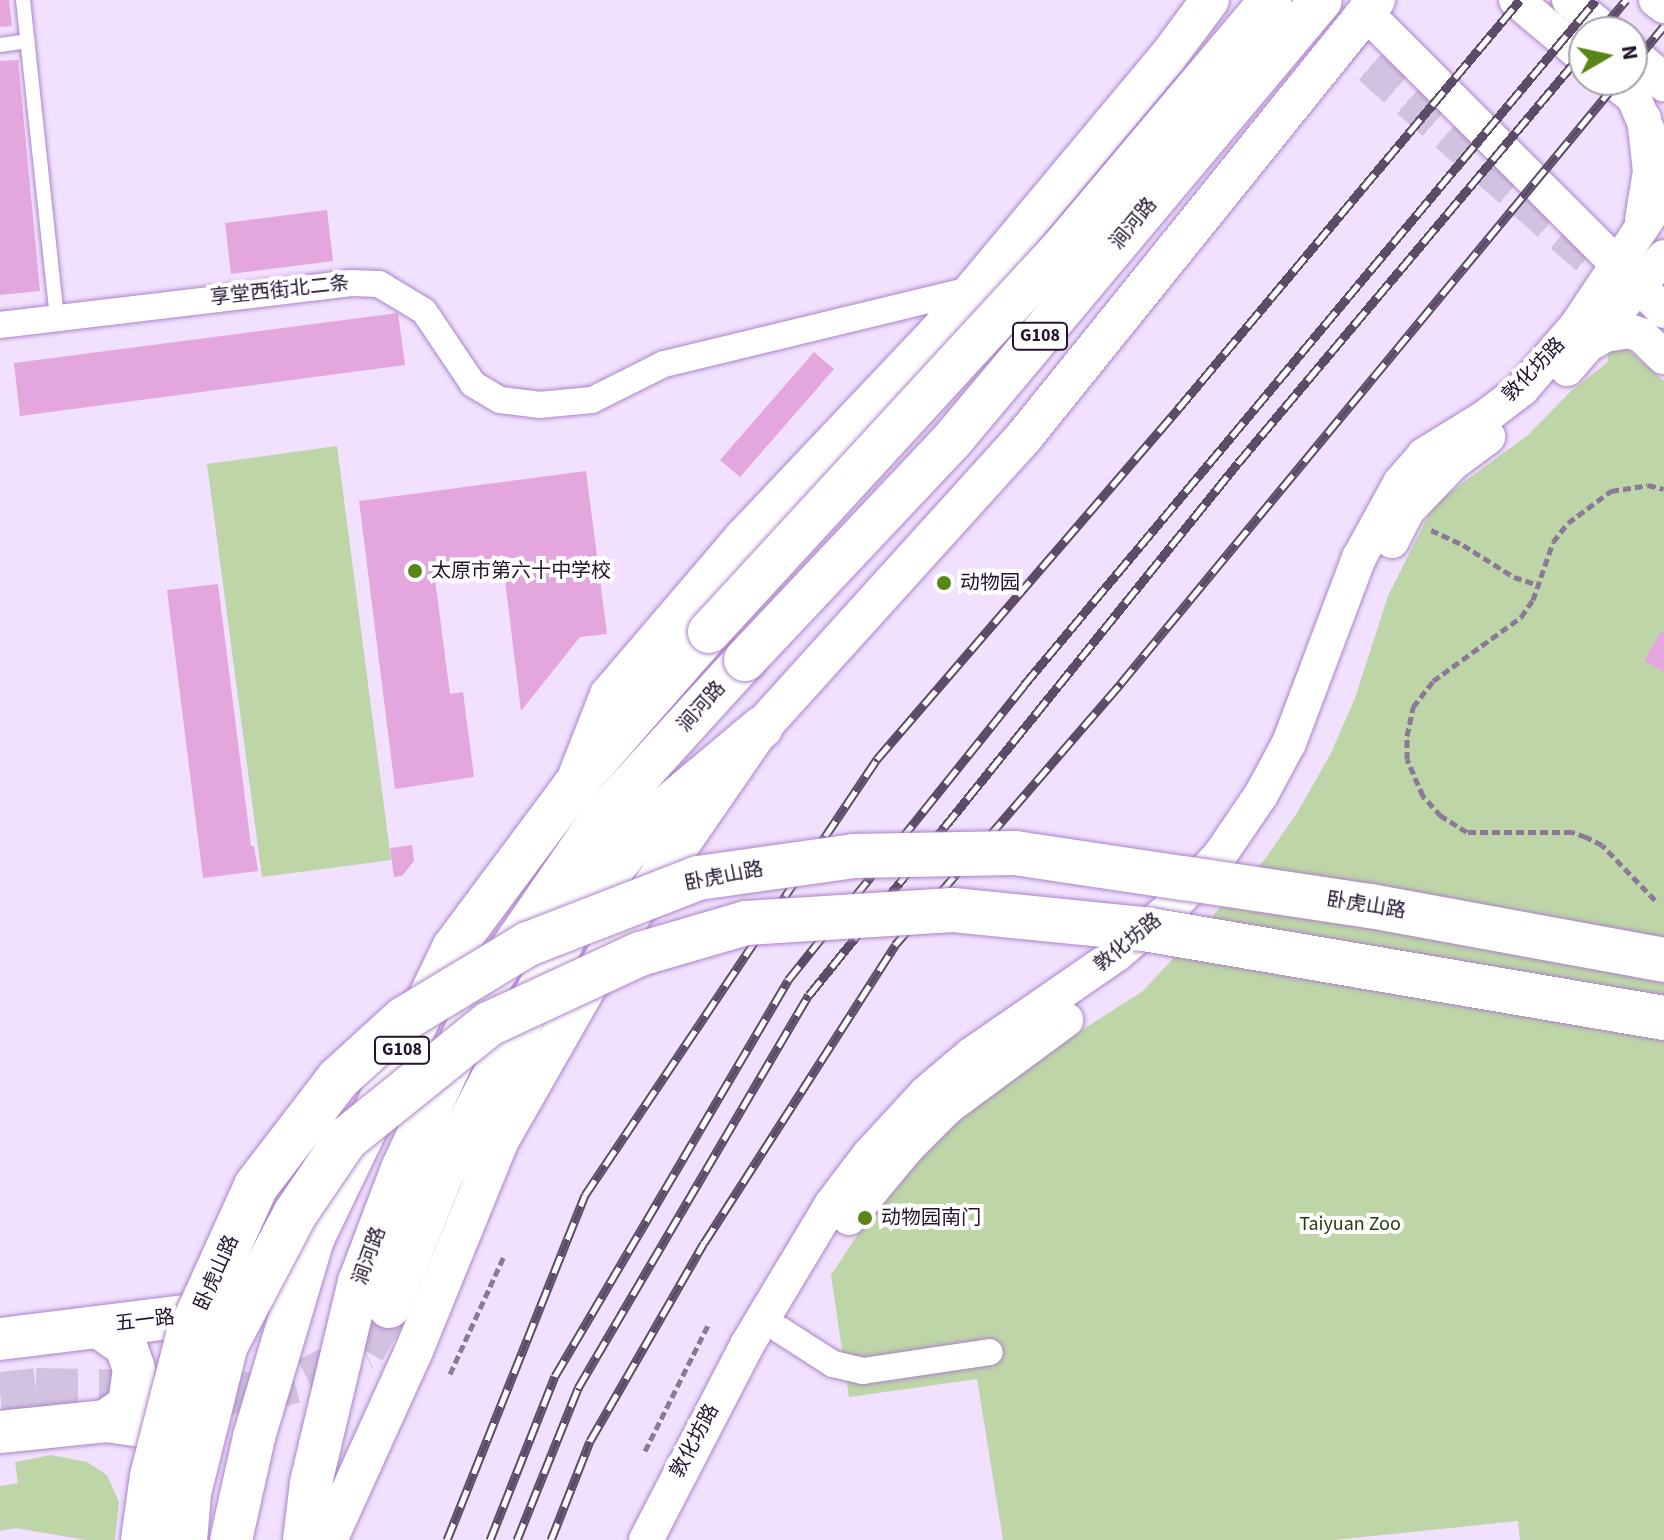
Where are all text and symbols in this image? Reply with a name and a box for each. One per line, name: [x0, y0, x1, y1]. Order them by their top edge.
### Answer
north arrow: [1568, 16, 1648, 96]
text: N: [1613, 43, 1647, 62]
street label: 涧河路: [1106, 193, 1162, 255]
street label: 享堂西街北二条: [209, 272, 351, 310]
road number: G108: [1012, 322, 1068, 350]
street label: 敦化坊路: [1498, 333, 1570, 407]
place label: 太原市第六十中学校: [431, 559, 611, 583]
marker: 太原市第六十中学校: [406, 562, 424, 580]
place label: 动物园: [960, 571, 1020, 595]
marker: 动物园: [935, 574, 953, 592]
street label: 涧河路: [673, 677, 731, 737]
street label: 卧虎山路: [682, 858, 766, 896]
street label: 卧虎山路: [1325, 888, 1407, 924]
street label: 敦化坊路: [1089, 909, 1167, 977]
road number: G108: [374, 1036, 430, 1064]
place label: 动物园南门: [881, 1206, 981, 1230]
marker: 动物园南门: [856, 1209, 874, 1227]
park label: Taiyuan Zoo: [1299, 1212, 1401, 1236]
street label: 涧河路: [348, 1224, 392, 1288]
street label: 卧虎山路: [190, 1232, 244, 1314]
street label: 五一路: [114, 1305, 176, 1337]
street label: 敦化坊路: [666, 1400, 724, 1482]

